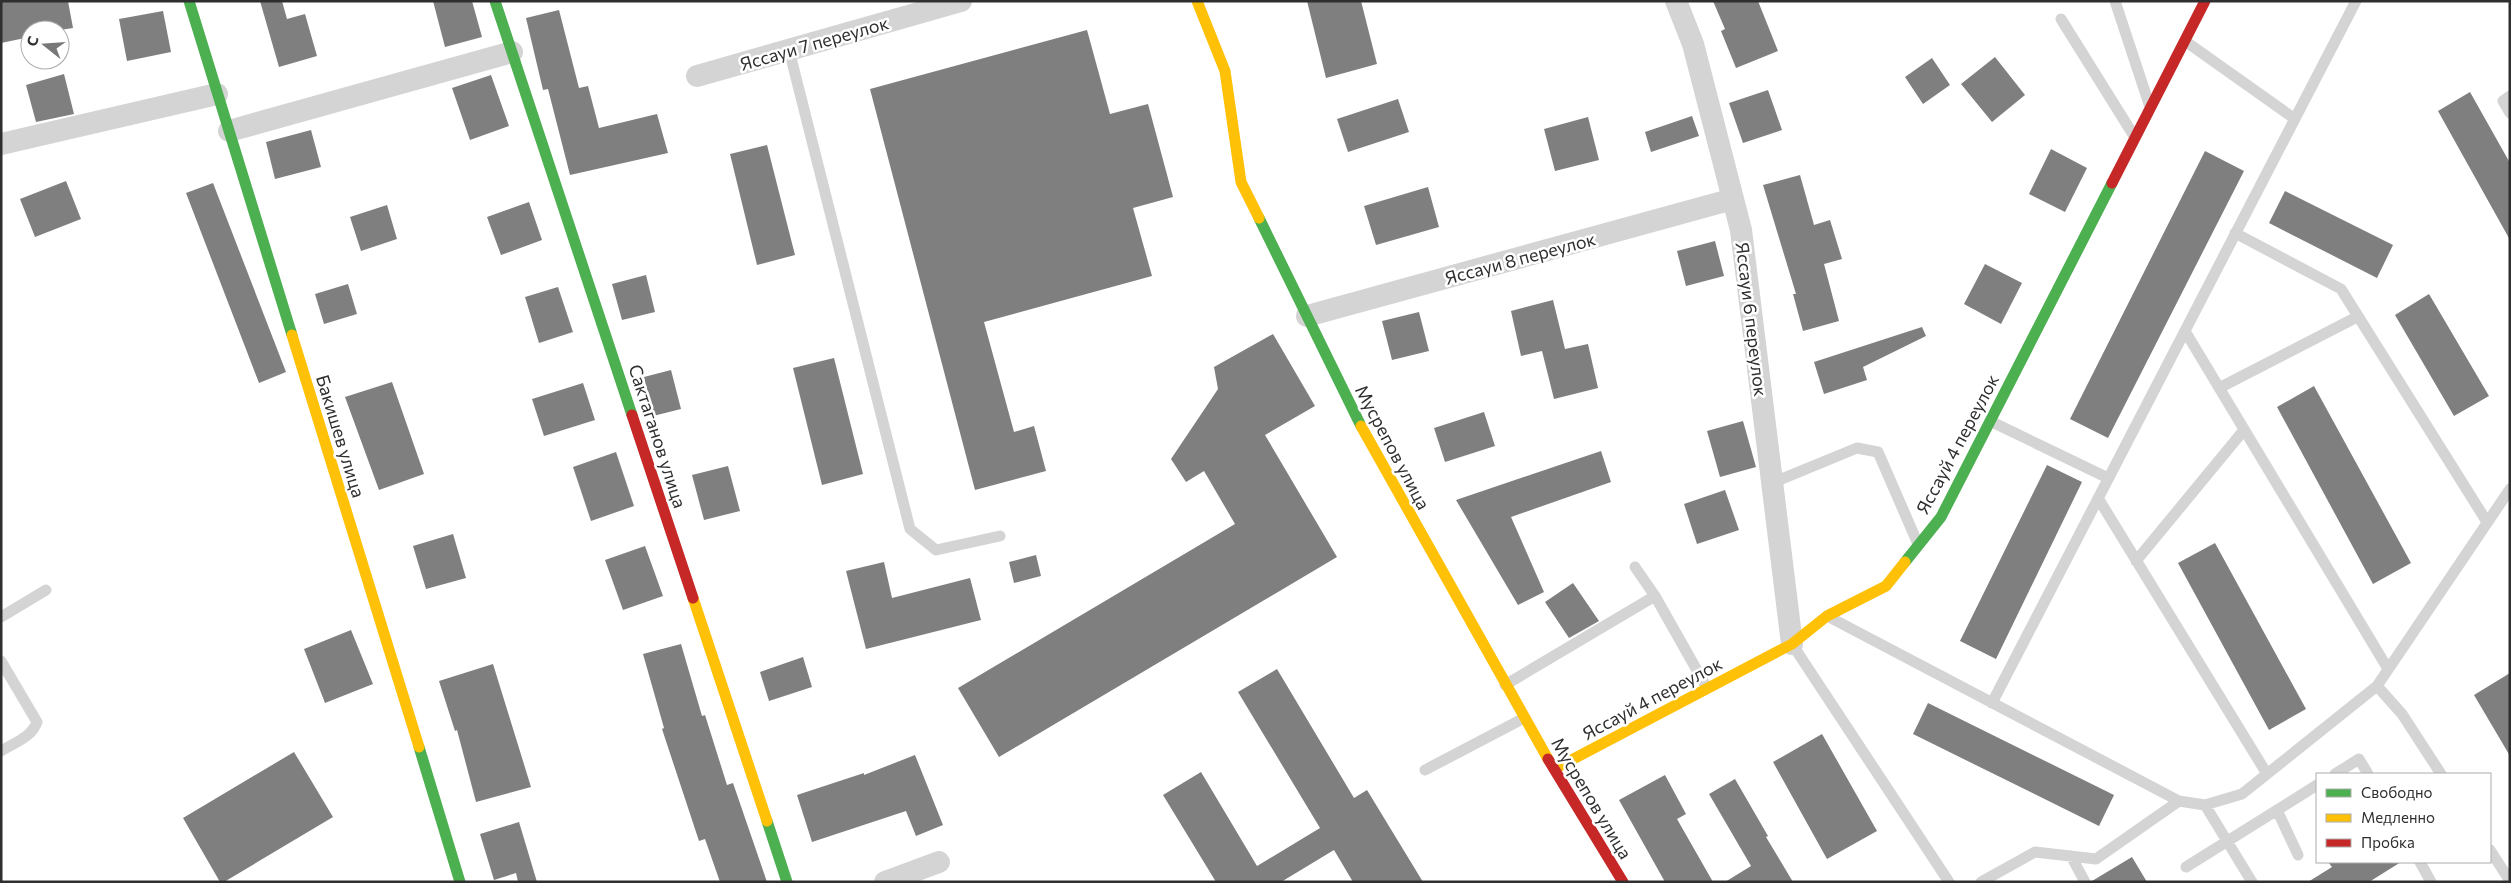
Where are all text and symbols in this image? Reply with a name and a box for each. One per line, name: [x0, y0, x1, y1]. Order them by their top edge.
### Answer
street label: Яссауи 7 переулок: [737, 11, 891, 75]
north arrow: [20, 20, 70, 70]
text: С: [23, 34, 42, 48]
street label: Яссауи 8 переулок: [1442, 227, 1598, 289]
street label: Яссауи 6 переулок: [1732, 241, 1772, 398]
street label: Сактаганов улица: [624, 361, 692, 511]
street label: Яссауй 4 переулок: [1911, 370, 2003, 518]
street label: Бакишев улица: [312, 372, 370, 500]
street label: Мусрепов улица: [1351, 381, 1435, 513]
street label: Яссауй 4 переулок: [1578, 652, 1726, 744]
street label: Мусрепов улица: [1547, 733, 1637, 863]
legend: [2316, 773, 2491, 863]
text: Свободно: [2361, 783, 2432, 801]
text: Медленно: [2361, 808, 2435, 826]
text: Пробка: [2361, 833, 2415, 851]

